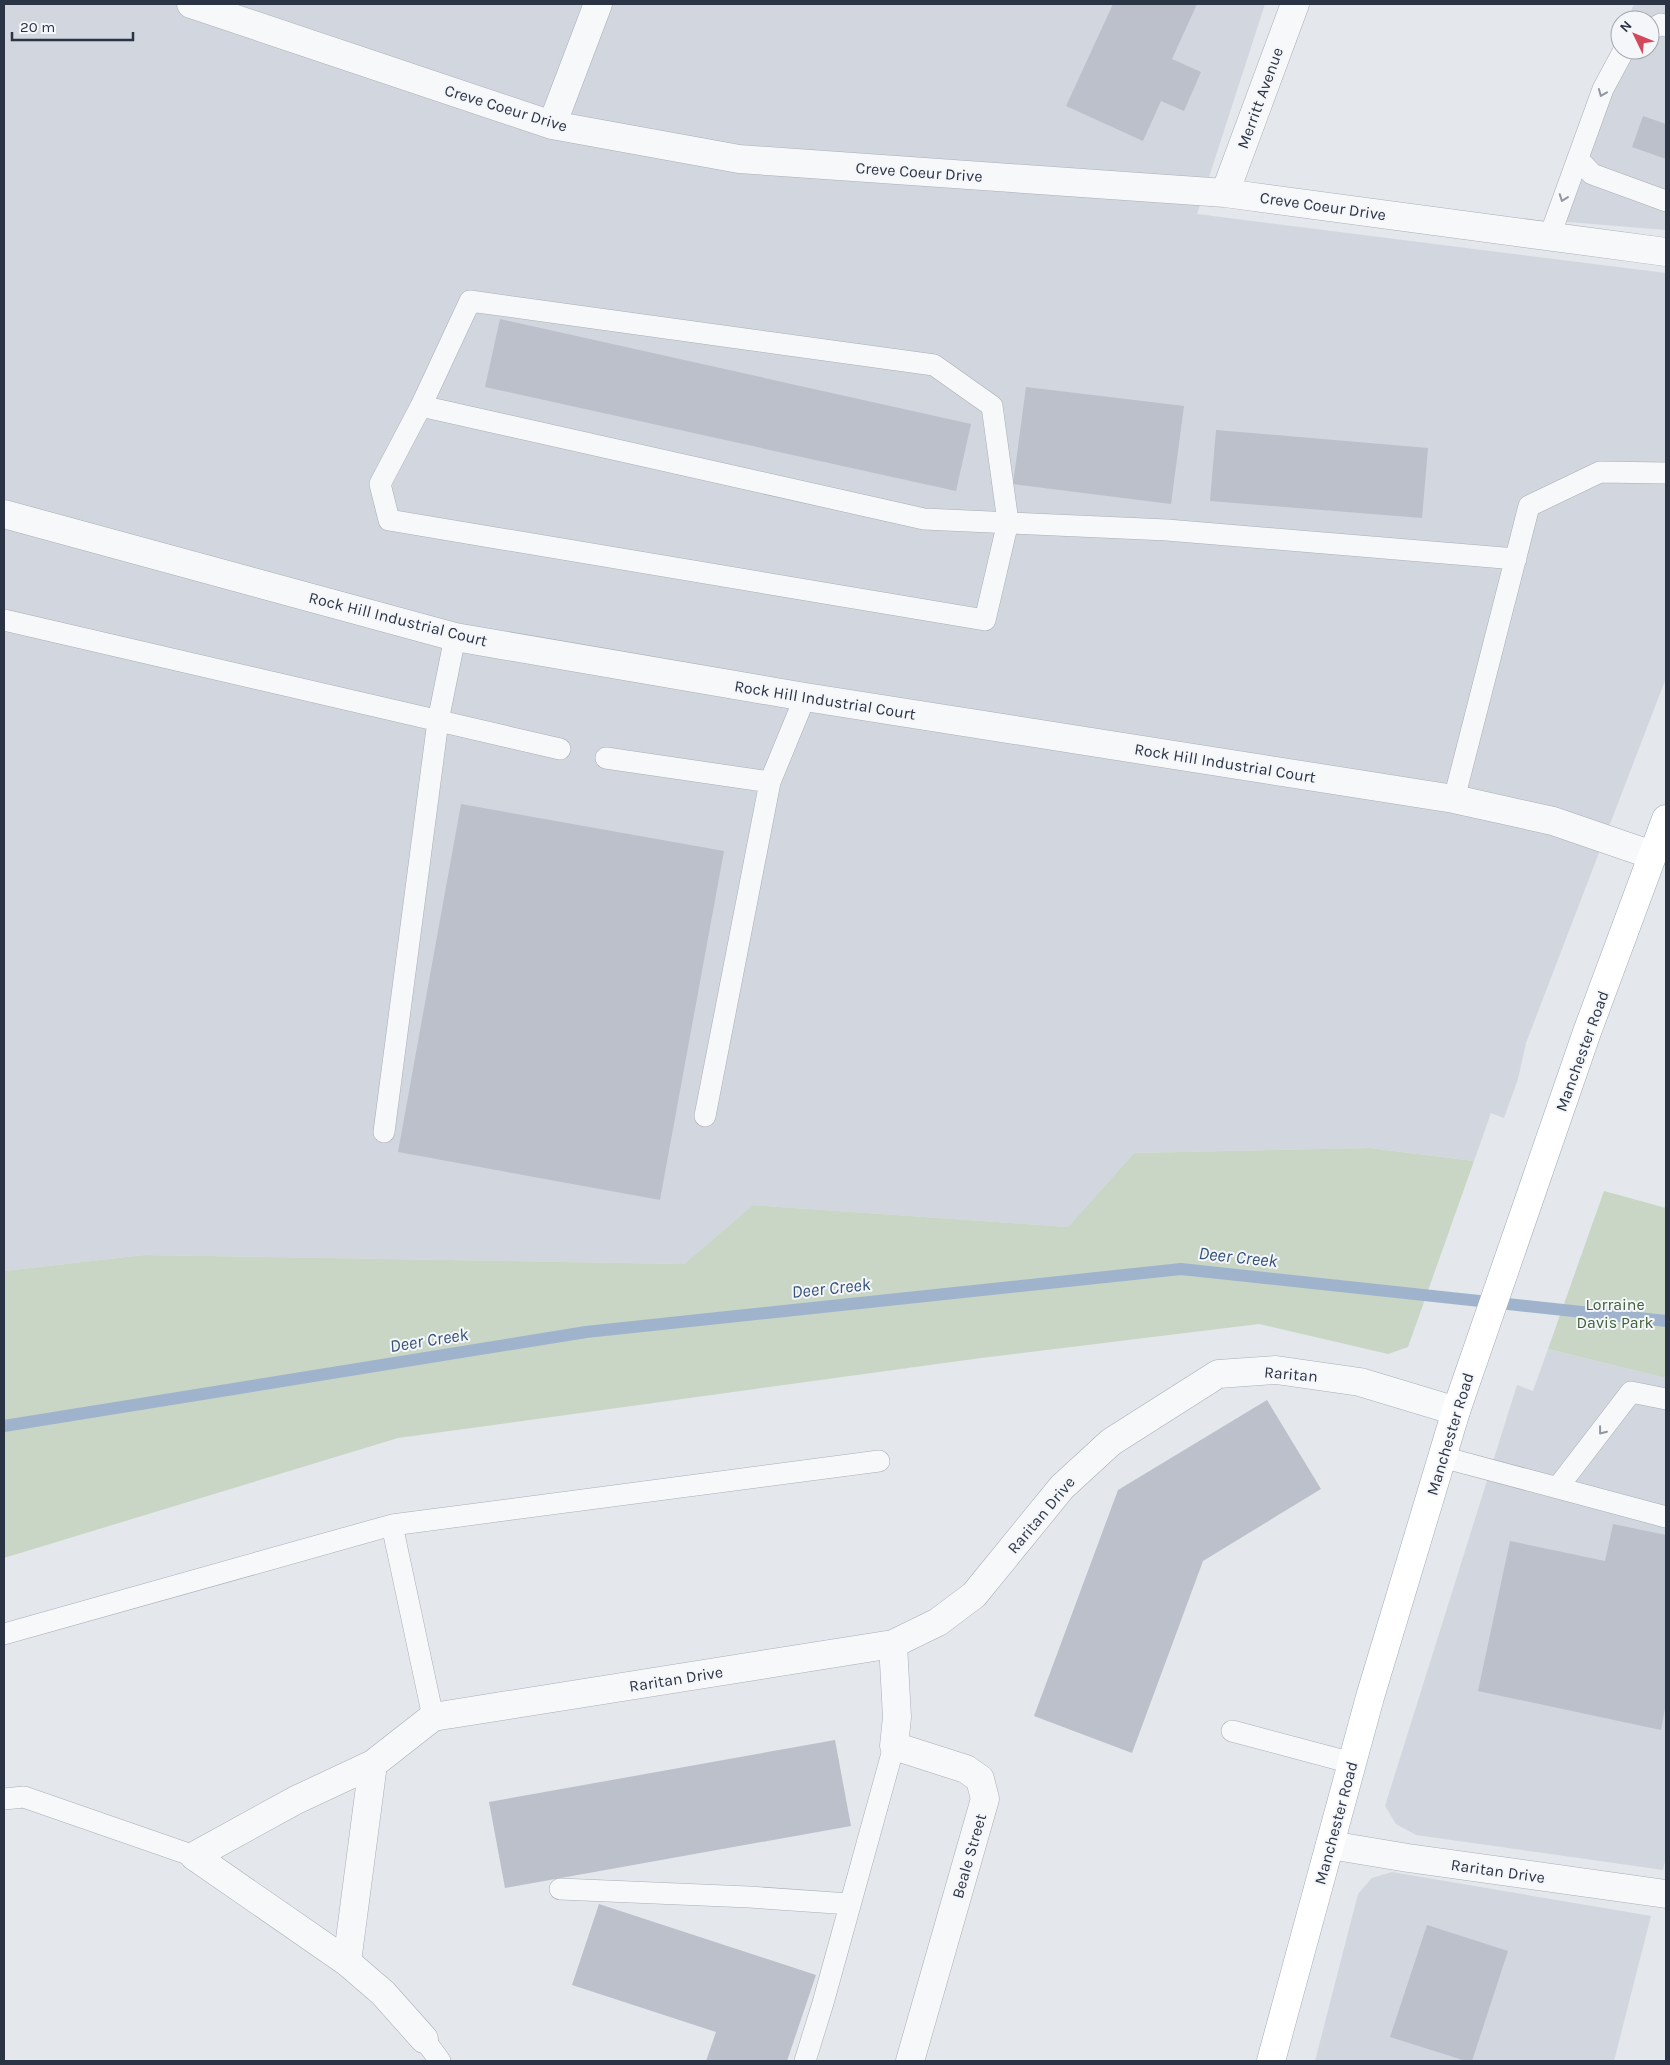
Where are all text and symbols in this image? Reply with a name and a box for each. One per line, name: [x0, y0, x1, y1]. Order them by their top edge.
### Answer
scale bar: [12, 10, 134, 42]
north arrow: [1610, 10, 1660, 60]
text: N: [1616, 17, 1636, 36]
text: 20 m: [20, 18, 55, 36]
street label: Merritt Avenue: [1233, 45, 1287, 151]
street label: Creve Coeur Drive: [442, 80, 570, 136]
one-way arrow: [1597, 88, 1608, 97]
street label: Creve Coeur Drive: [855, 158, 983, 186]
street label: Creve Coeur Drive: [1259, 188, 1387, 224]
one-way arrow: [1559, 194, 1569, 202]
street label: Rock Hill Industrial Court: [307, 588, 489, 650]
street label: Rock Hill Industrial Court: [733, 676, 917, 724]
street label: Rock Hill Industrial Court: [1133, 739, 1317, 787]
street label: Manchester Road: [1551, 988, 1613, 1114]
water label: Deer Creek: [1197, 1242, 1279, 1272]
water label: Deer Creek: [790, 1273, 872, 1303]
park label: Lorraine Davis Park: [1577, 1295, 1653, 1332]
water label: Deer Creek: [388, 1323, 471, 1357]
street label: Raritan: [1263, 1362, 1319, 1386]
street label: Manchester Road: [1422, 1370, 1478, 1498]
one-way arrow: [1599, 1425, 1607, 1434]
street label: Raritan Drive: [1003, 1473, 1079, 1557]
street label: Raritan Drive: [628, 1662, 724, 1696]
street label: Manchester Road: [1310, 1759, 1362, 1887]
street label: Beale Street: [948, 1811, 990, 1901]
street label: Raritan Drive: [1450, 1855, 1546, 1887]

